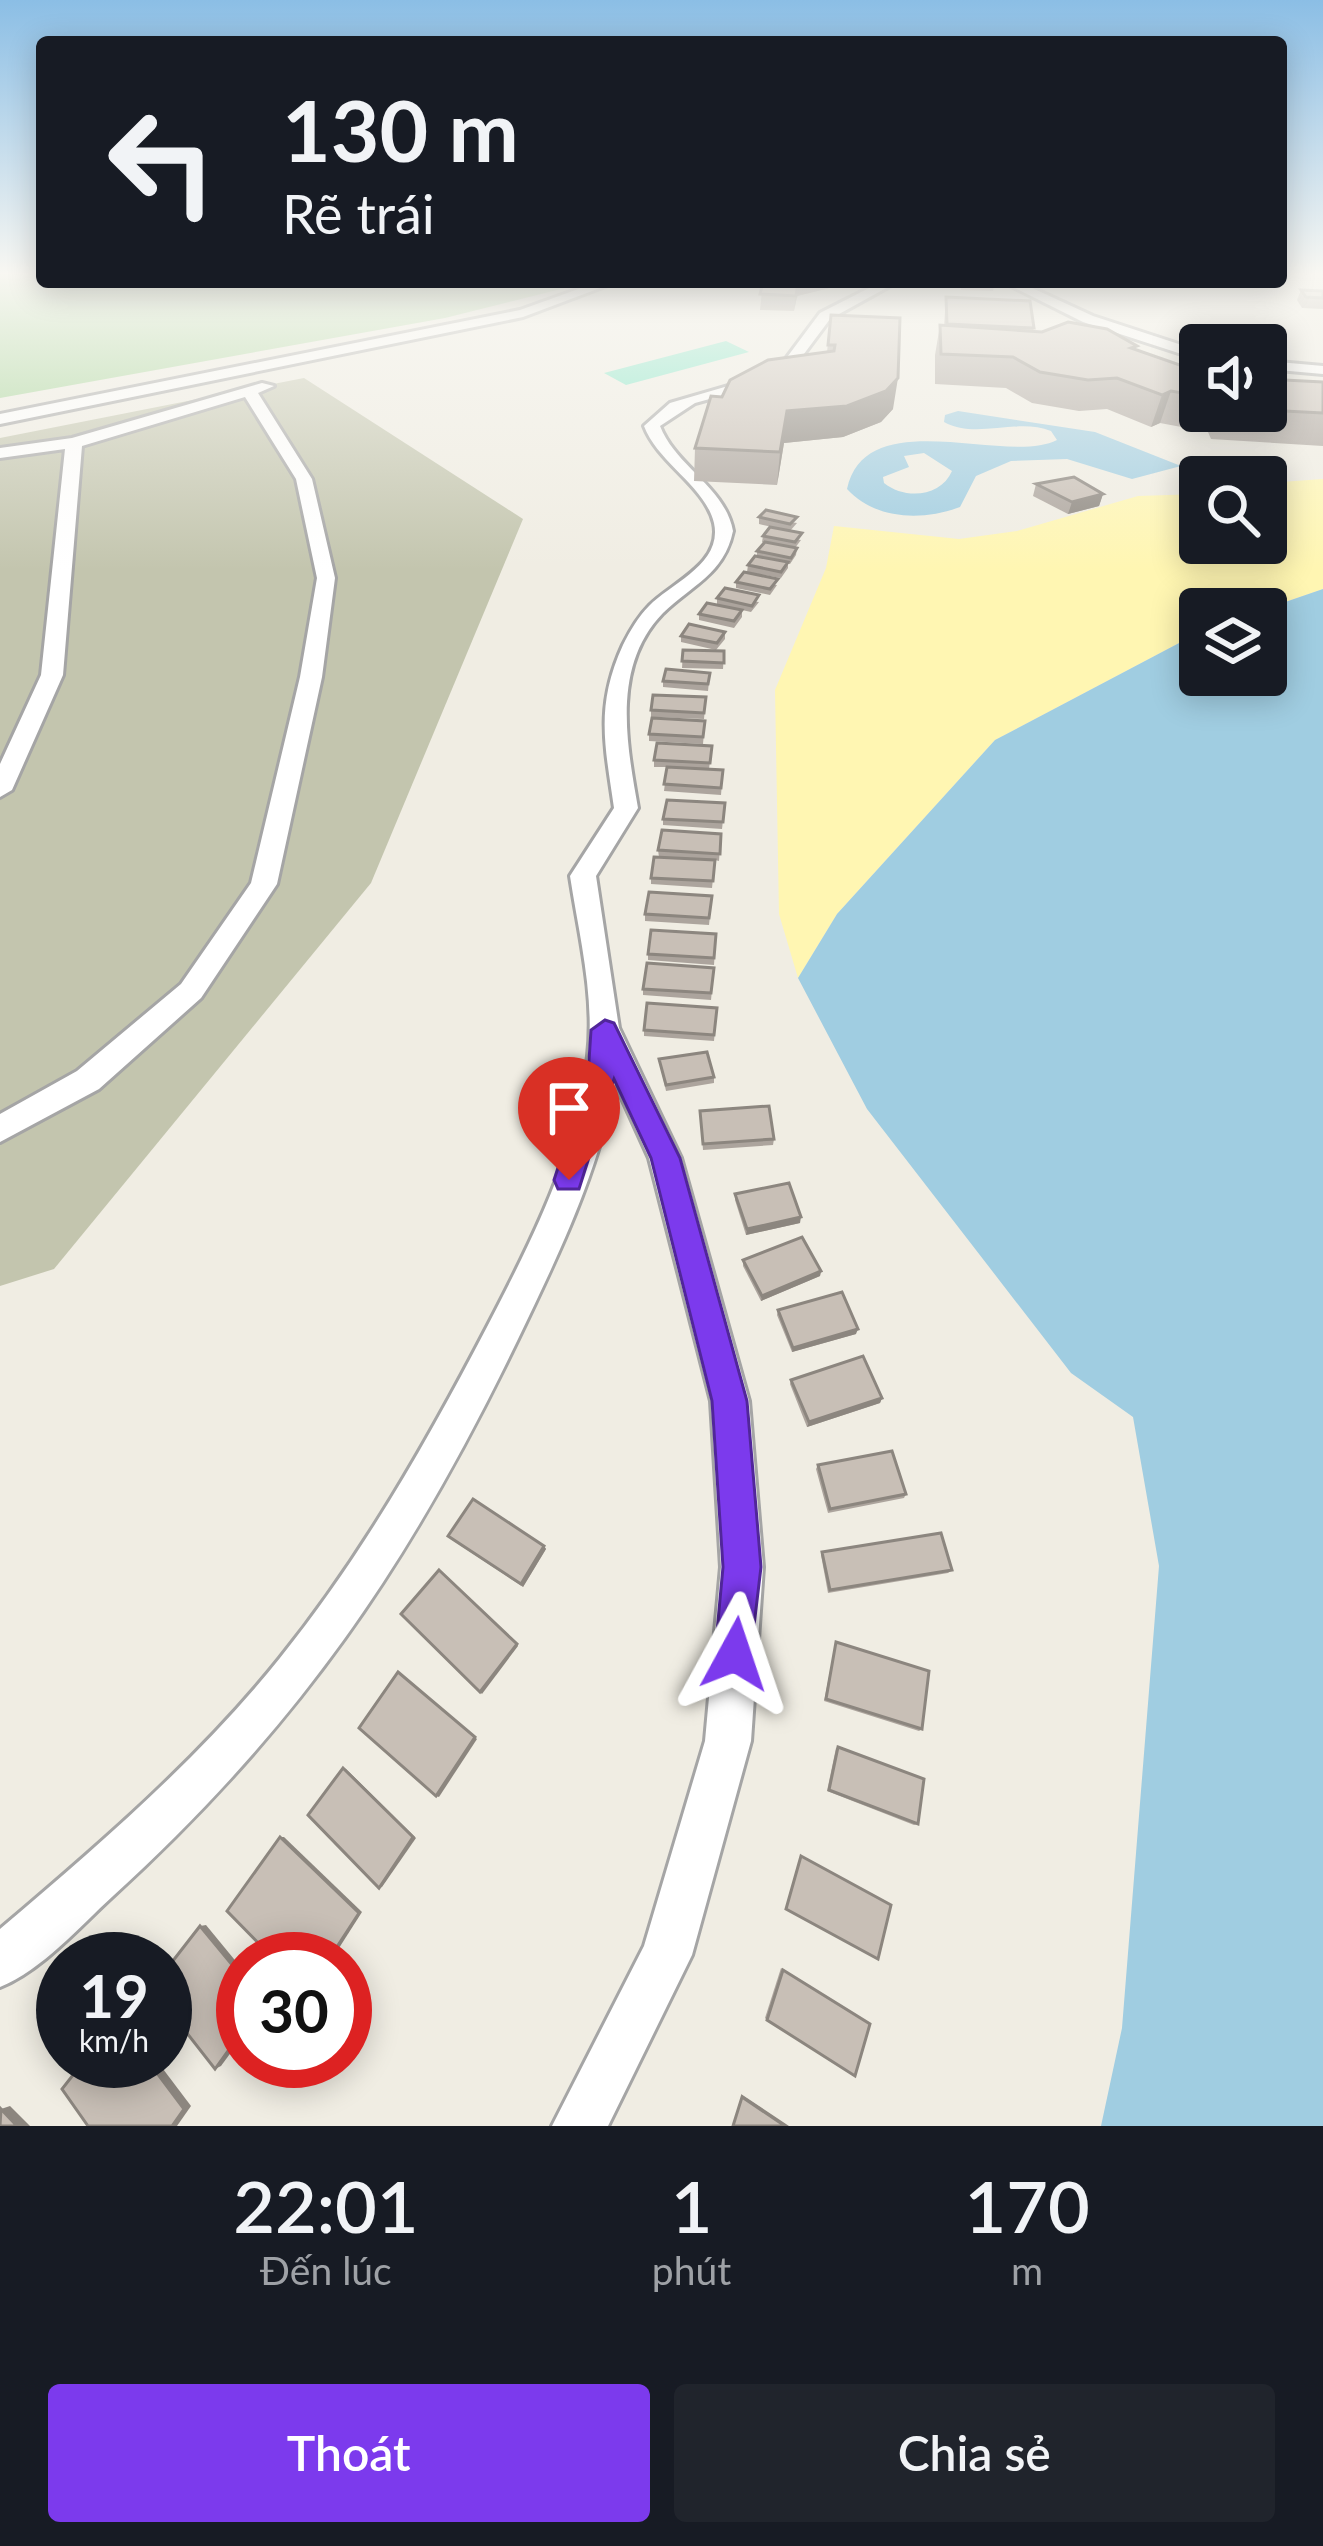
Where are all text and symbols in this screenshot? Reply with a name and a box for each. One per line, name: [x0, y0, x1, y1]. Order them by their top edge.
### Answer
text: 130 m: [282, 79, 519, 180]
icon: left: [84, 84, 240, 240]
text: Rẽ trái: [282, 181, 435, 246]
map controls: [1179, 324, 1287, 696]
button: sound: [1179, 324, 1287, 432]
button: search: [1179, 456, 1287, 564]
button: layers: [1179, 588, 1287, 696]
pin: [518, 1057, 620, 1180]
icon: arrive: [536, 1075, 602, 1141]
position arrow: [672, 1591, 798, 1717]
speed limit sign: 30: [216, 1932, 372, 2088]
text: 19: [79, 1959, 149, 2031]
text: km/h: [79, 2022, 149, 2058]
text: 22:01: [233, 2162, 419, 2248]
text: 1: [671, 2162, 712, 2248]
text: 170: [964, 2162, 1090, 2248]
text: Đến lúc: [260, 2247, 392, 2293]
text: phút: [652, 2247, 731, 2293]
text: m: [1011, 2247, 1043, 2293]
button: Thoát: [48, 2384, 650, 2522]
button: Chia sẻ: [674, 2384, 1275, 2522]

